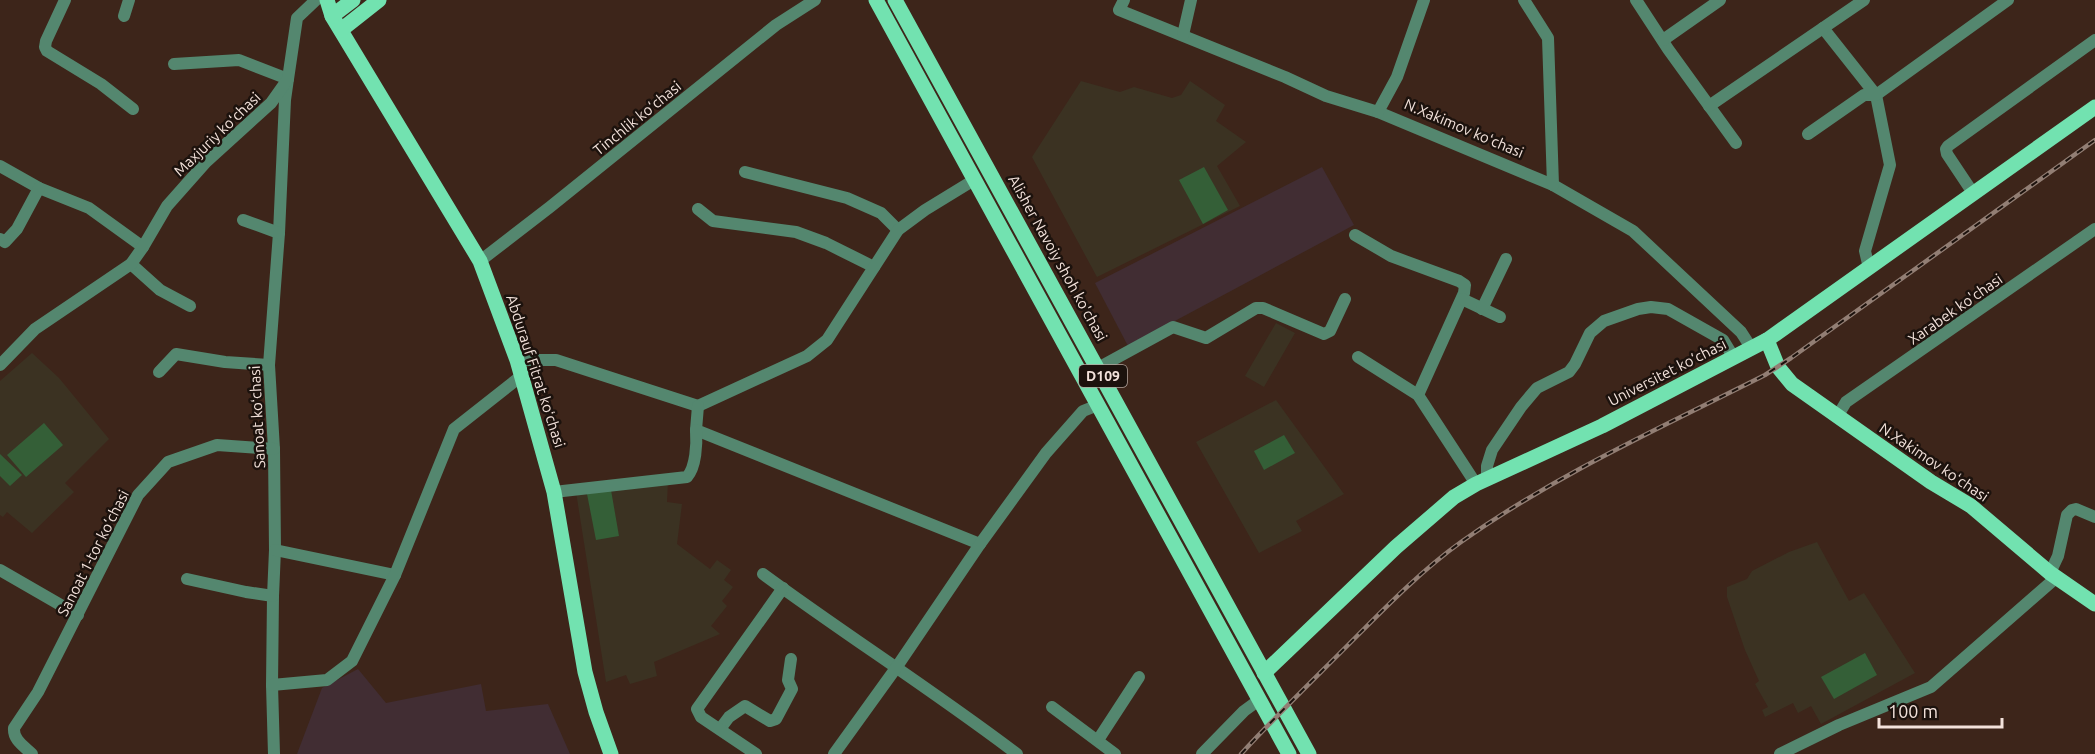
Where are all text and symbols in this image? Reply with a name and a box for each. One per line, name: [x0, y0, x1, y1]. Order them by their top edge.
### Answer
street label: Tinchlik kо‘chasi: [590, 77, 684, 159]
street label: Maxjuriy koʻchasi: [170, 89, 264, 179]
street label: N.Xakimov koʻchasi: [1402, 95, 1526, 161]
street label: Alisher Navoiy shoh ko'chasi: [1005, 172, 1111, 344]
street label: Xarabek ko'chasi: [1905, 270, 2005, 348]
street label: Abdurauf Fitrat koʻchasi: [503, 292, 569, 450]
street label: Universitet kо‘chasi: [1605, 335, 1729, 409]
street label: Sanoat koʻchasi: [246, 365, 268, 469]
road number: D109: [1079, 365, 1127, 387]
street label: N.Xakimov koʻchasi: [1876, 419, 1992, 505]
street label: Sanoat 1-tor ko‘chasi: [54, 487, 132, 619]
scale bar: [1879, 691, 2002, 729]
text: 100 m: [1888, 701, 1938, 721]

